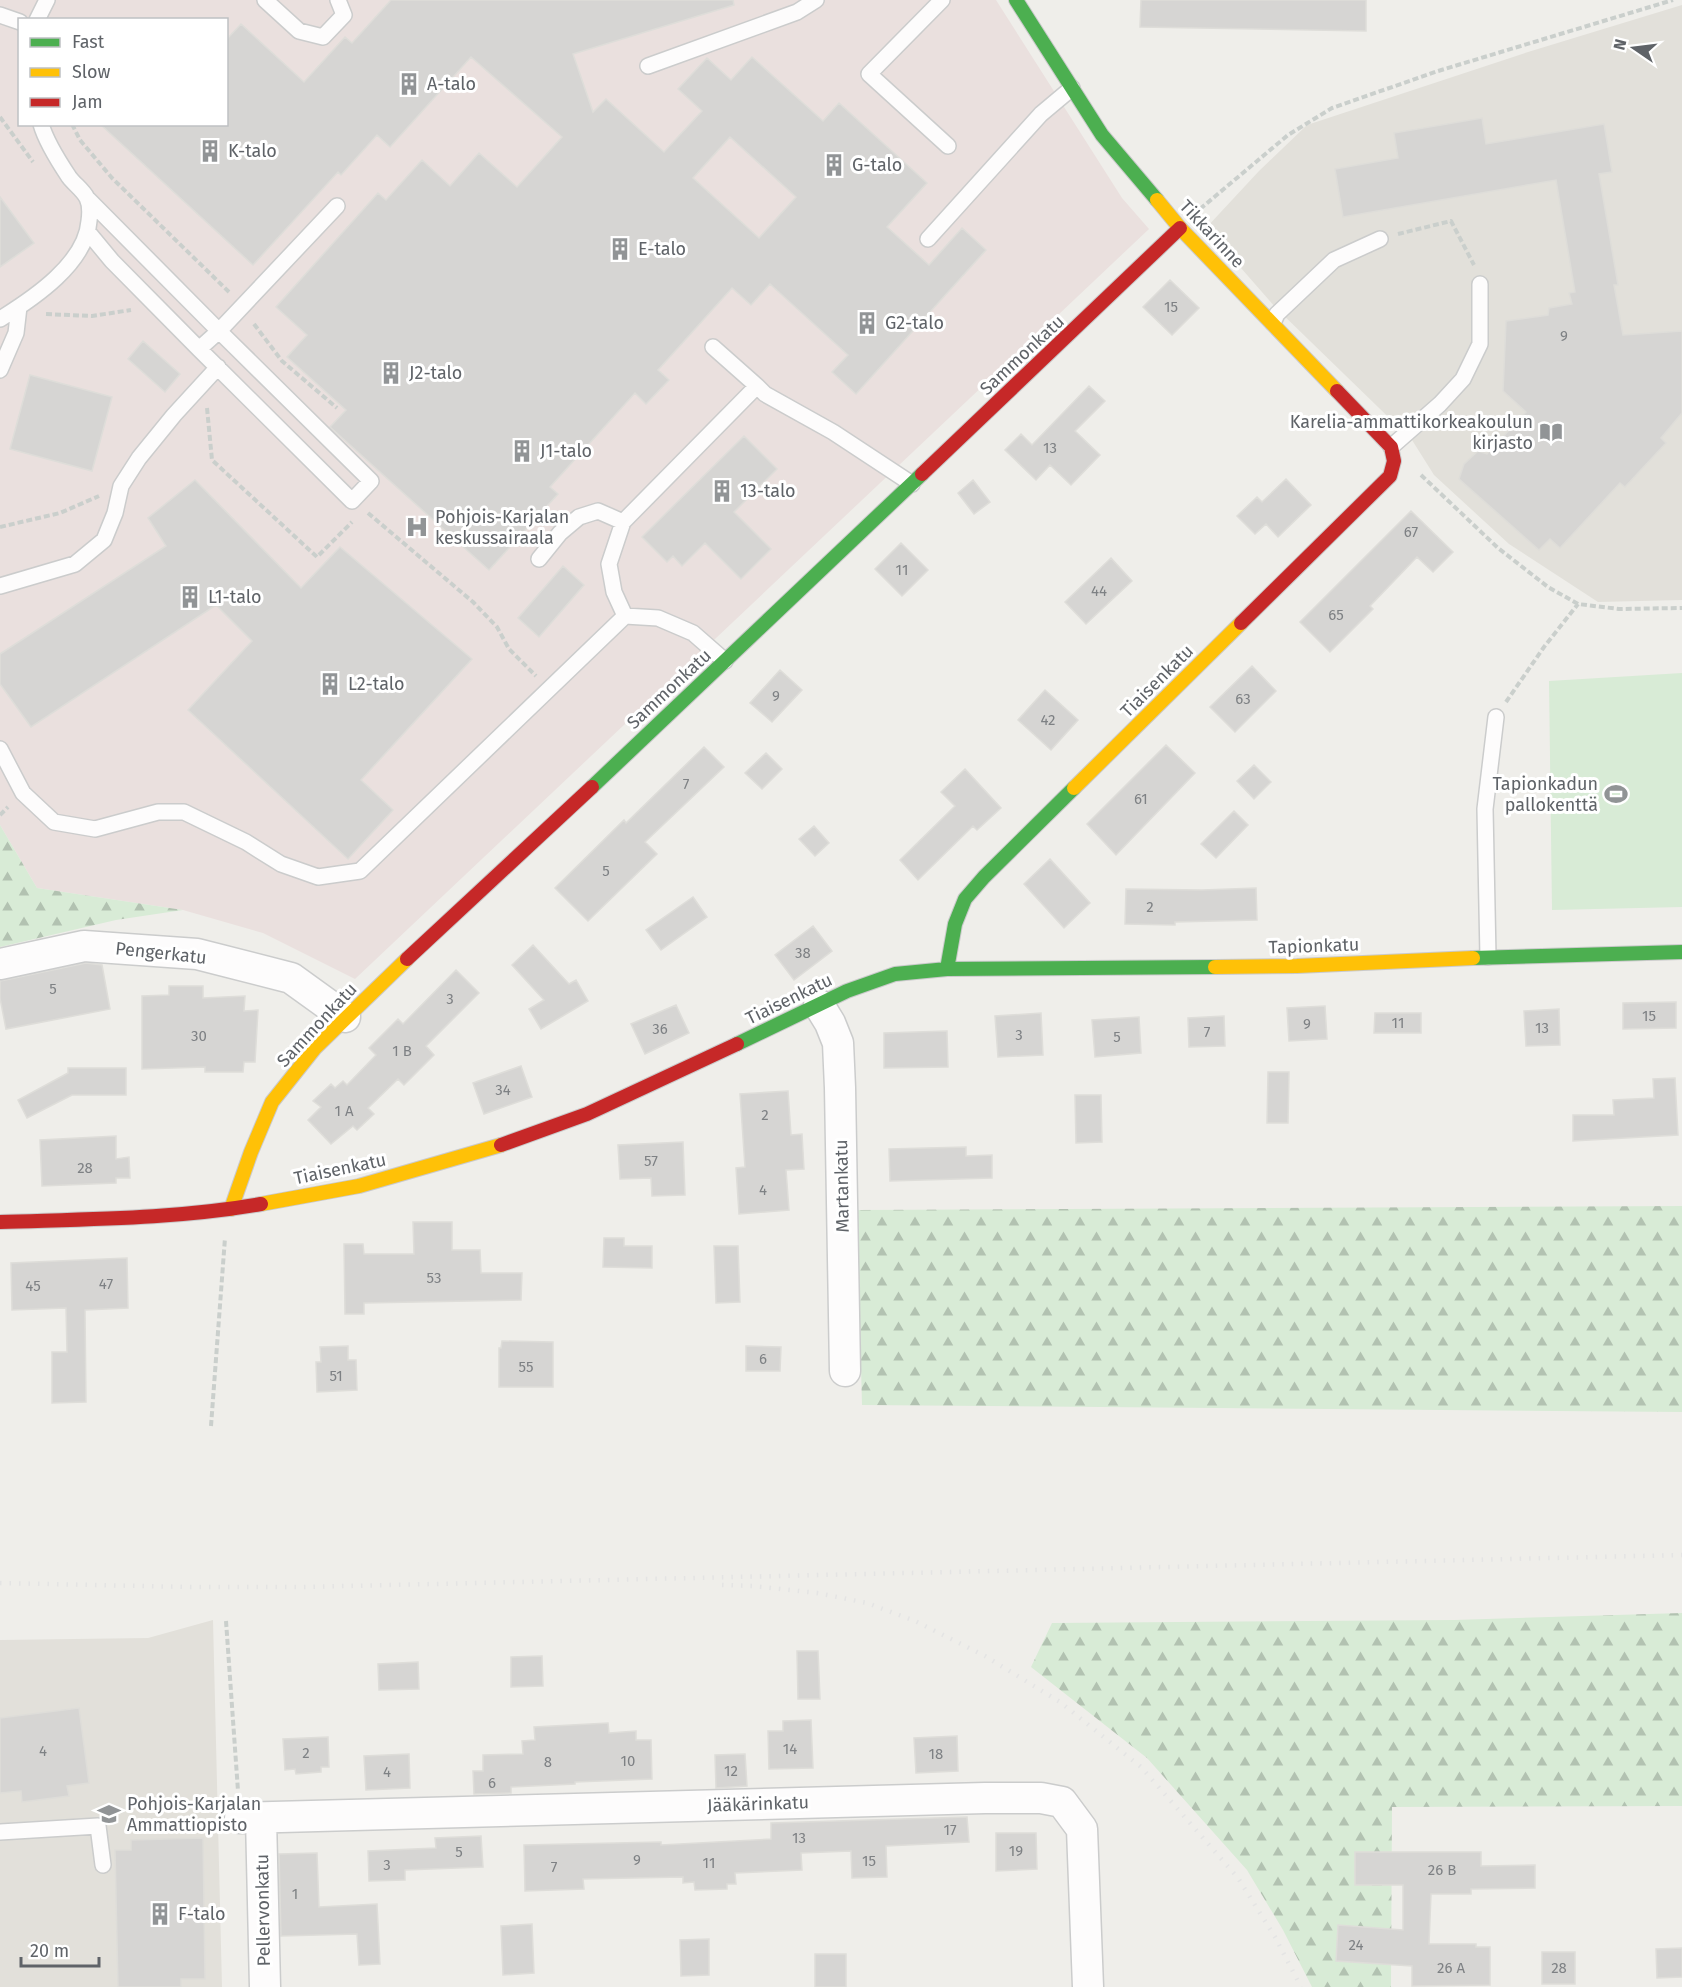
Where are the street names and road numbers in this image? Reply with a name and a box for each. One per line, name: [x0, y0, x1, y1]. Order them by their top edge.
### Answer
street label: Tikkarinne: [1175, 195, 1249, 273]
street label: Sammonkatu: [975, 310, 1069, 400]
street label: Tiaisenkatu: [1116, 640, 1198, 722]
street label: Sammonkatu: [622, 644, 716, 734]
street label: Tapionkatu: [1268, 933, 1360, 959]
street label: Pengerkatu: [114, 937, 208, 969]
street label: Tiaisenkatu: [742, 969, 836, 1029]
street label: Sammonkatu: [272, 978, 362, 1072]
street label: Martankatu: [830, 1139, 854, 1233]
street label: Tiaisenkatu: [292, 1148, 388, 1190]
street label: Jääkärinkatu: [707, 1791, 809, 1817]
street label: Pellervonkatu: [251, 1854, 275, 1966]

